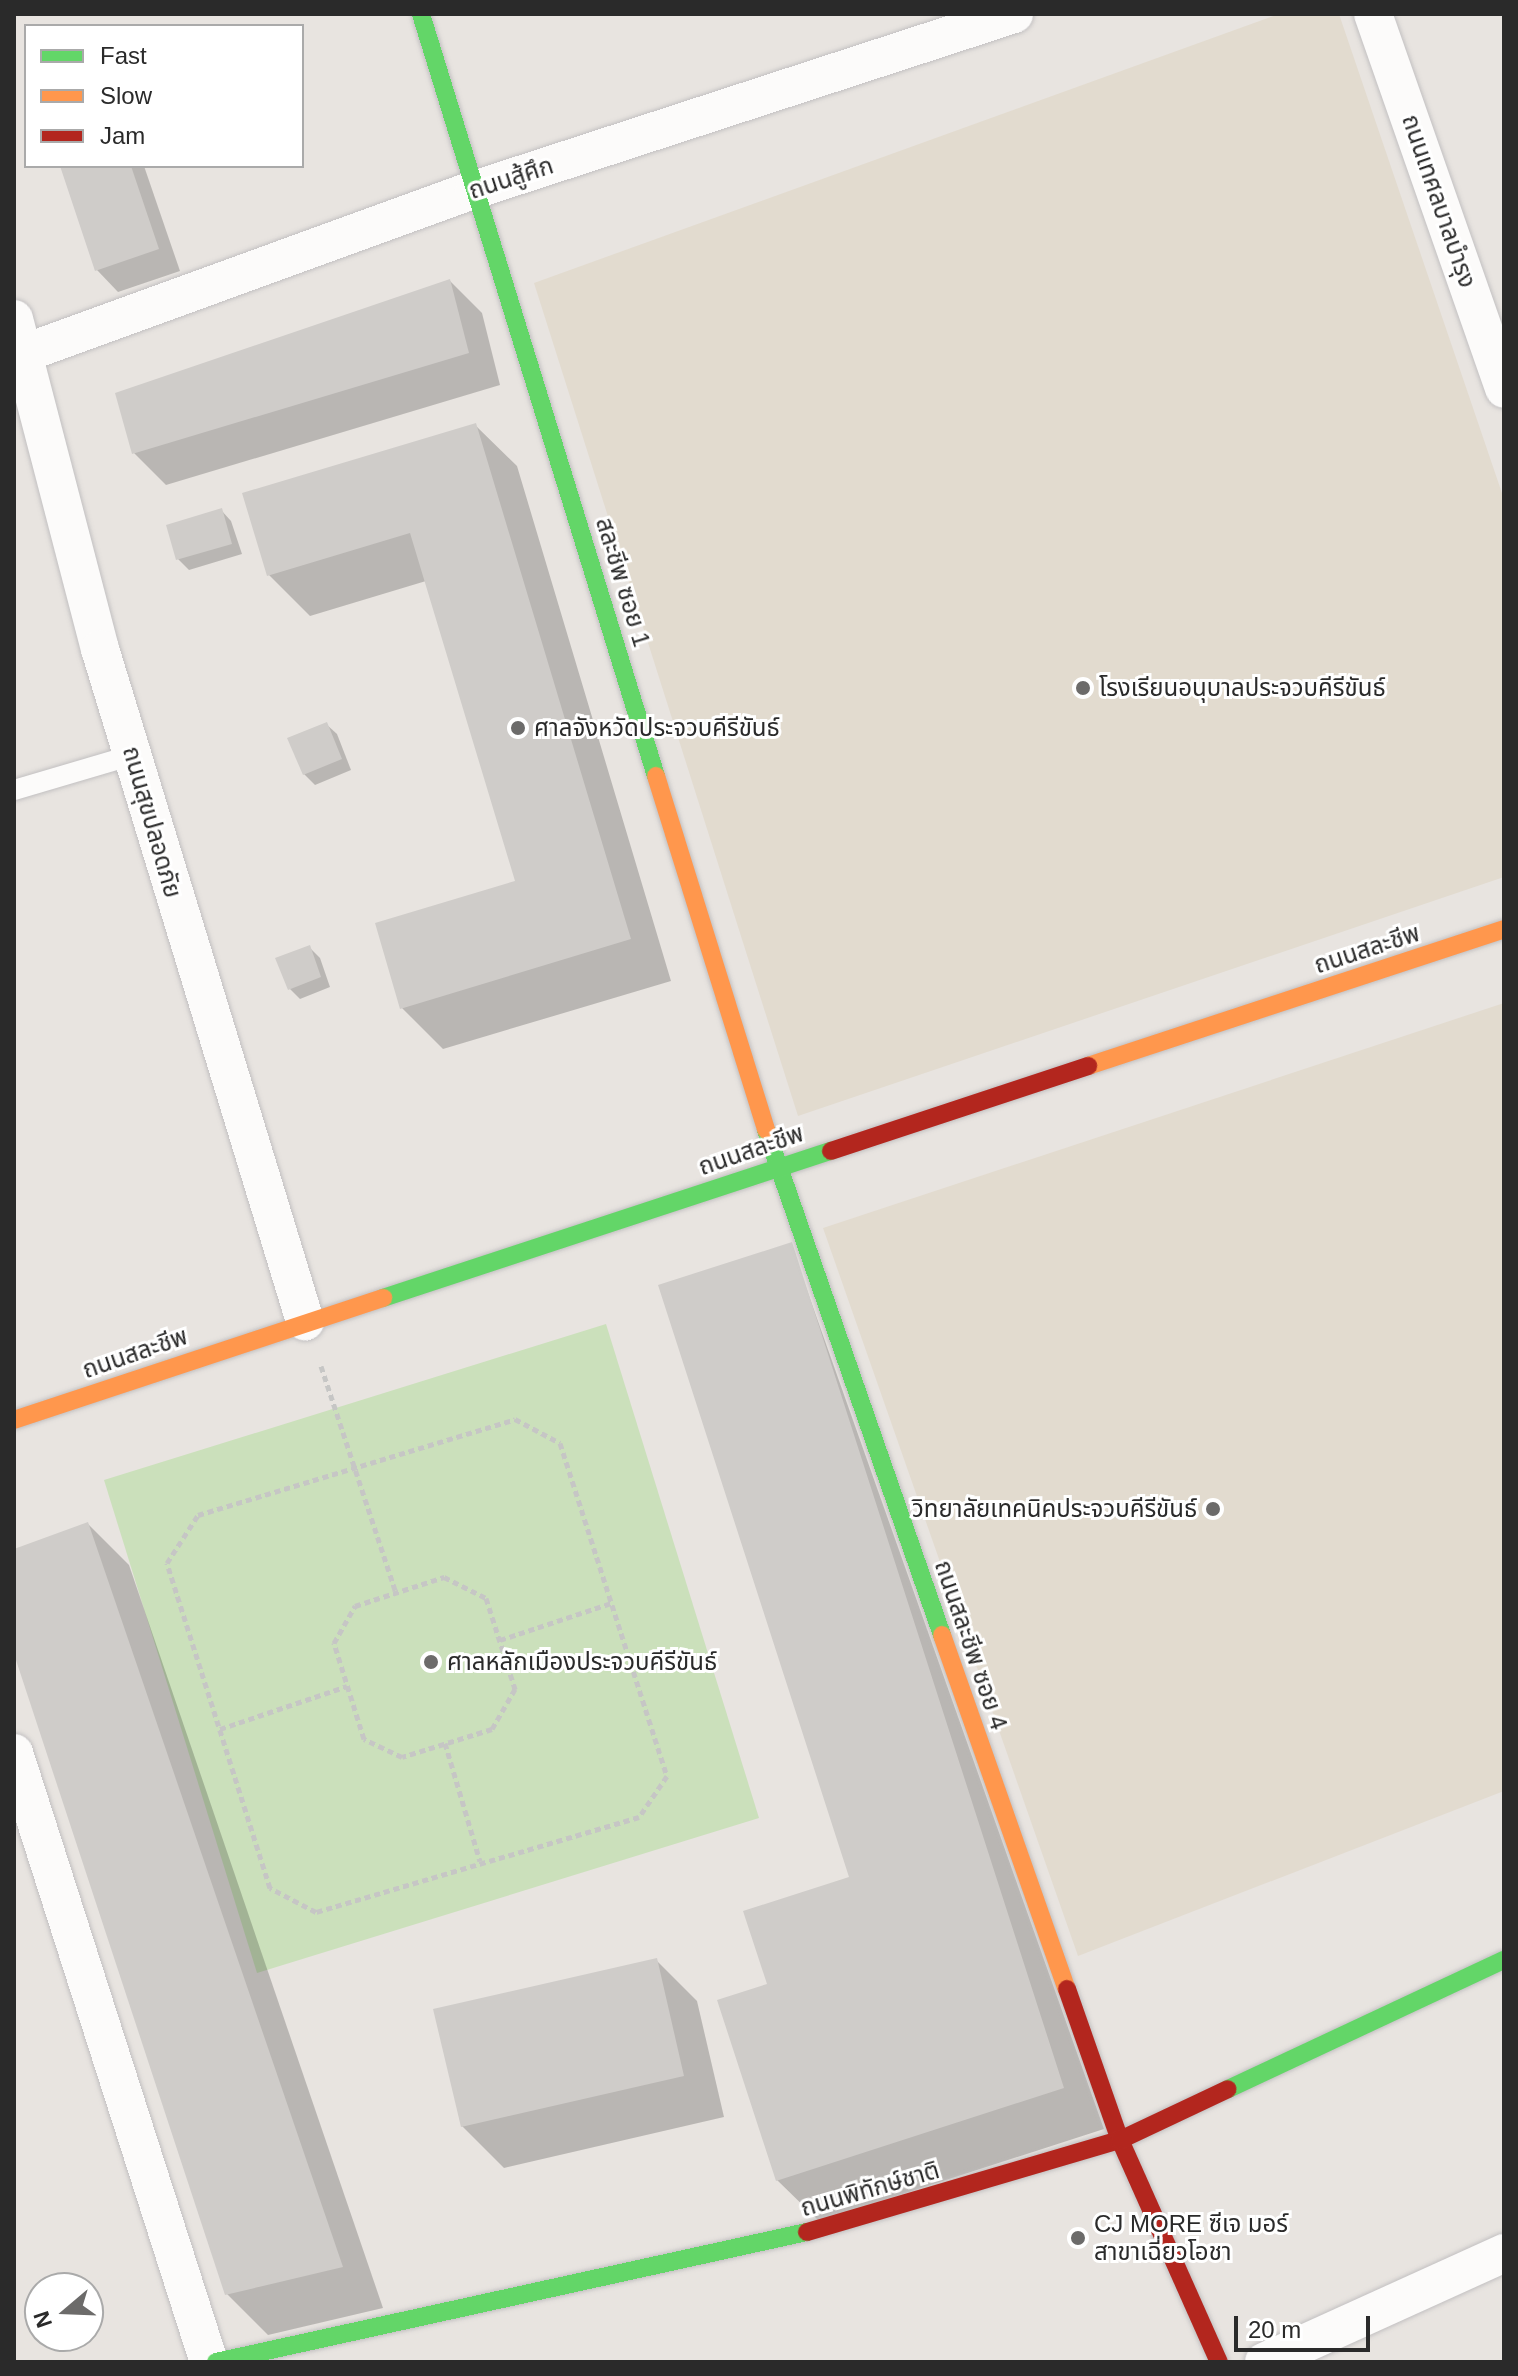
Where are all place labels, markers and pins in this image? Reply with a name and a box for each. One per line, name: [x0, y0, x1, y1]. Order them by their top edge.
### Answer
place label: โรงเรียนอนุบาลประจวบคีรีขันธ์: [1099, 674, 1385, 702]
marker: โรงเรียนอนุบาลประจวบคีรีขันธ์: [1074, 679, 1092, 697]
place label: ศาลจังหวัดประจวบคีรีขันธ์: [534, 714, 780, 742]
marker: ศาลจังหวัดประจวบคีรีขันธ์: [509, 719, 527, 737]
place label: วิทยาลัยเทคนิคประจวบคีรีขันธ์: [912, 1495, 1197, 1523]
marker: วิทยาลัยเทคนิคประจวบคีรีขันธ์: [1204, 1500, 1222, 1518]
place label: ศาลหลักเมืองประจวบคีรีขันธ์: [447, 1648, 717, 1676]
marker: ศาลหลักเมืองประจวบคีรีขันธ์: [422, 1653, 440, 1671]
place label: CJ MORE ซีเจ มอร์ สาขาเฉี่ยวโอชา: [1094, 2210, 1288, 2266]
marker: CJ MORE ซีเจ มอร์ สาขาเฉี่ยวโอชา: [1069, 2229, 1087, 2247]

